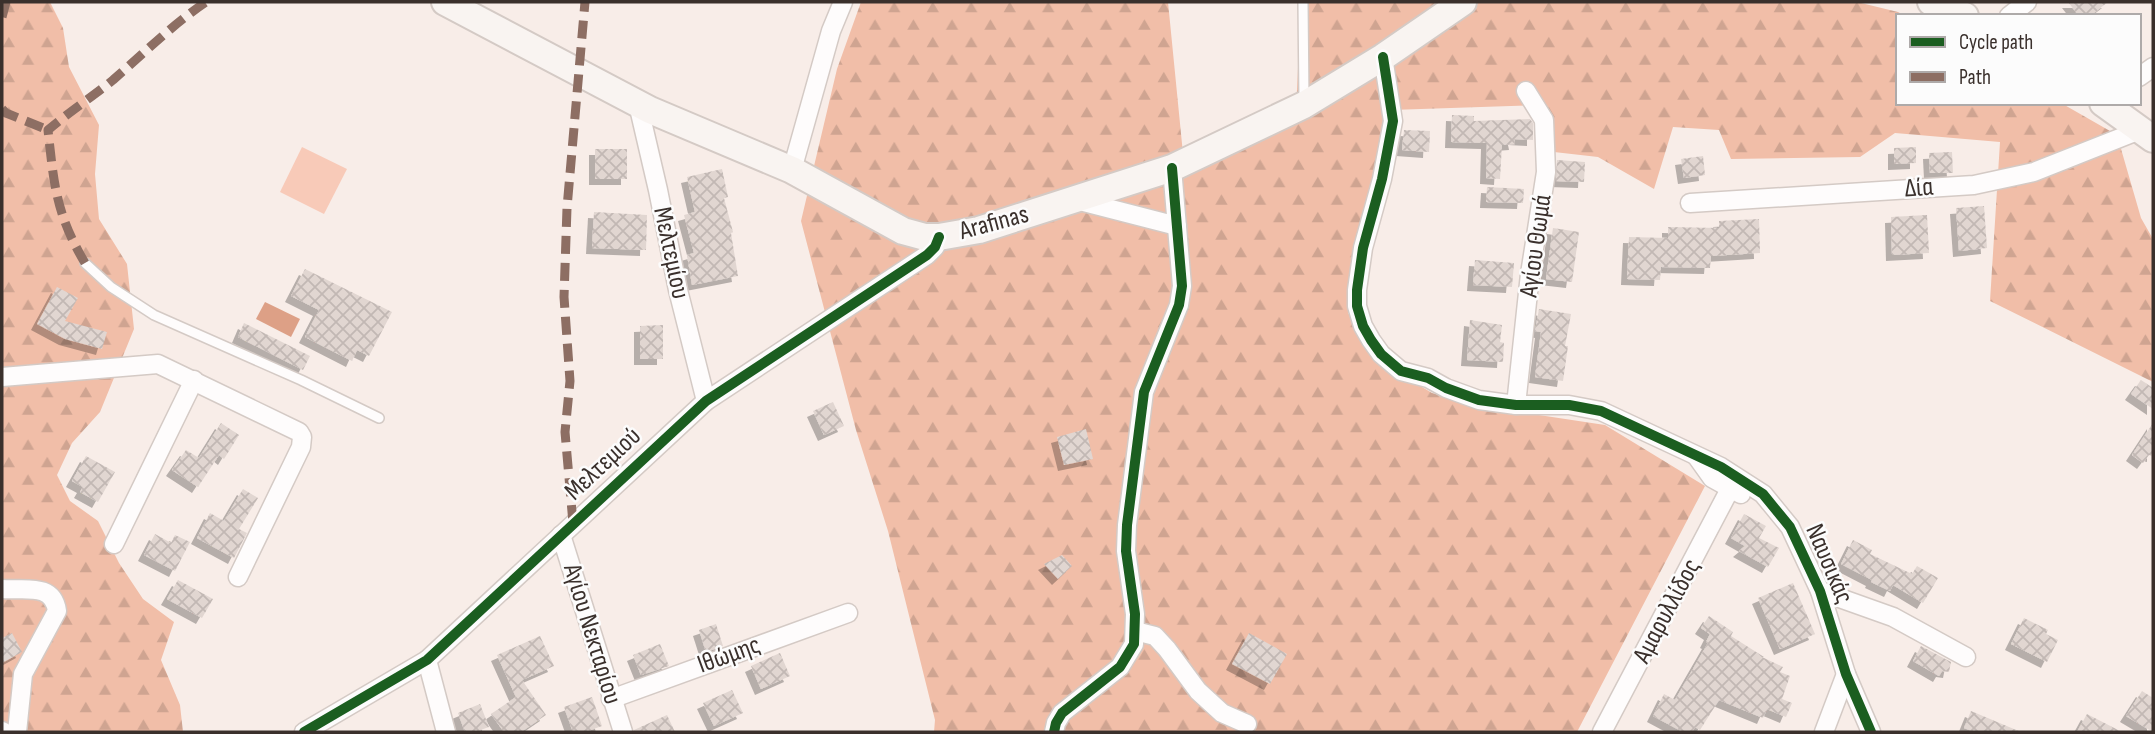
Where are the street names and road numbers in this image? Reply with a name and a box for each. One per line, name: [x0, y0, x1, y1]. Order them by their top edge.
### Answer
street label: Δία: [1904, 172, 1934, 204]
street label: Αγίου Θωμά: [1513, 193, 1559, 300]
street label: Arafinas: [955, 199, 1032, 247]
street label: Μελτεμίου: [646, 204, 696, 302]
street label: Μελτεμιού: [558, 421, 648, 507]
street label: Ναυσικάς: [1798, 520, 1860, 608]
street label: Αμαρυλλίδος: [1626, 554, 1707, 669]
street label: Αγίου Νεκταρίου: [556, 559, 628, 708]
street label: Ιθώμης: [693, 629, 765, 681]

